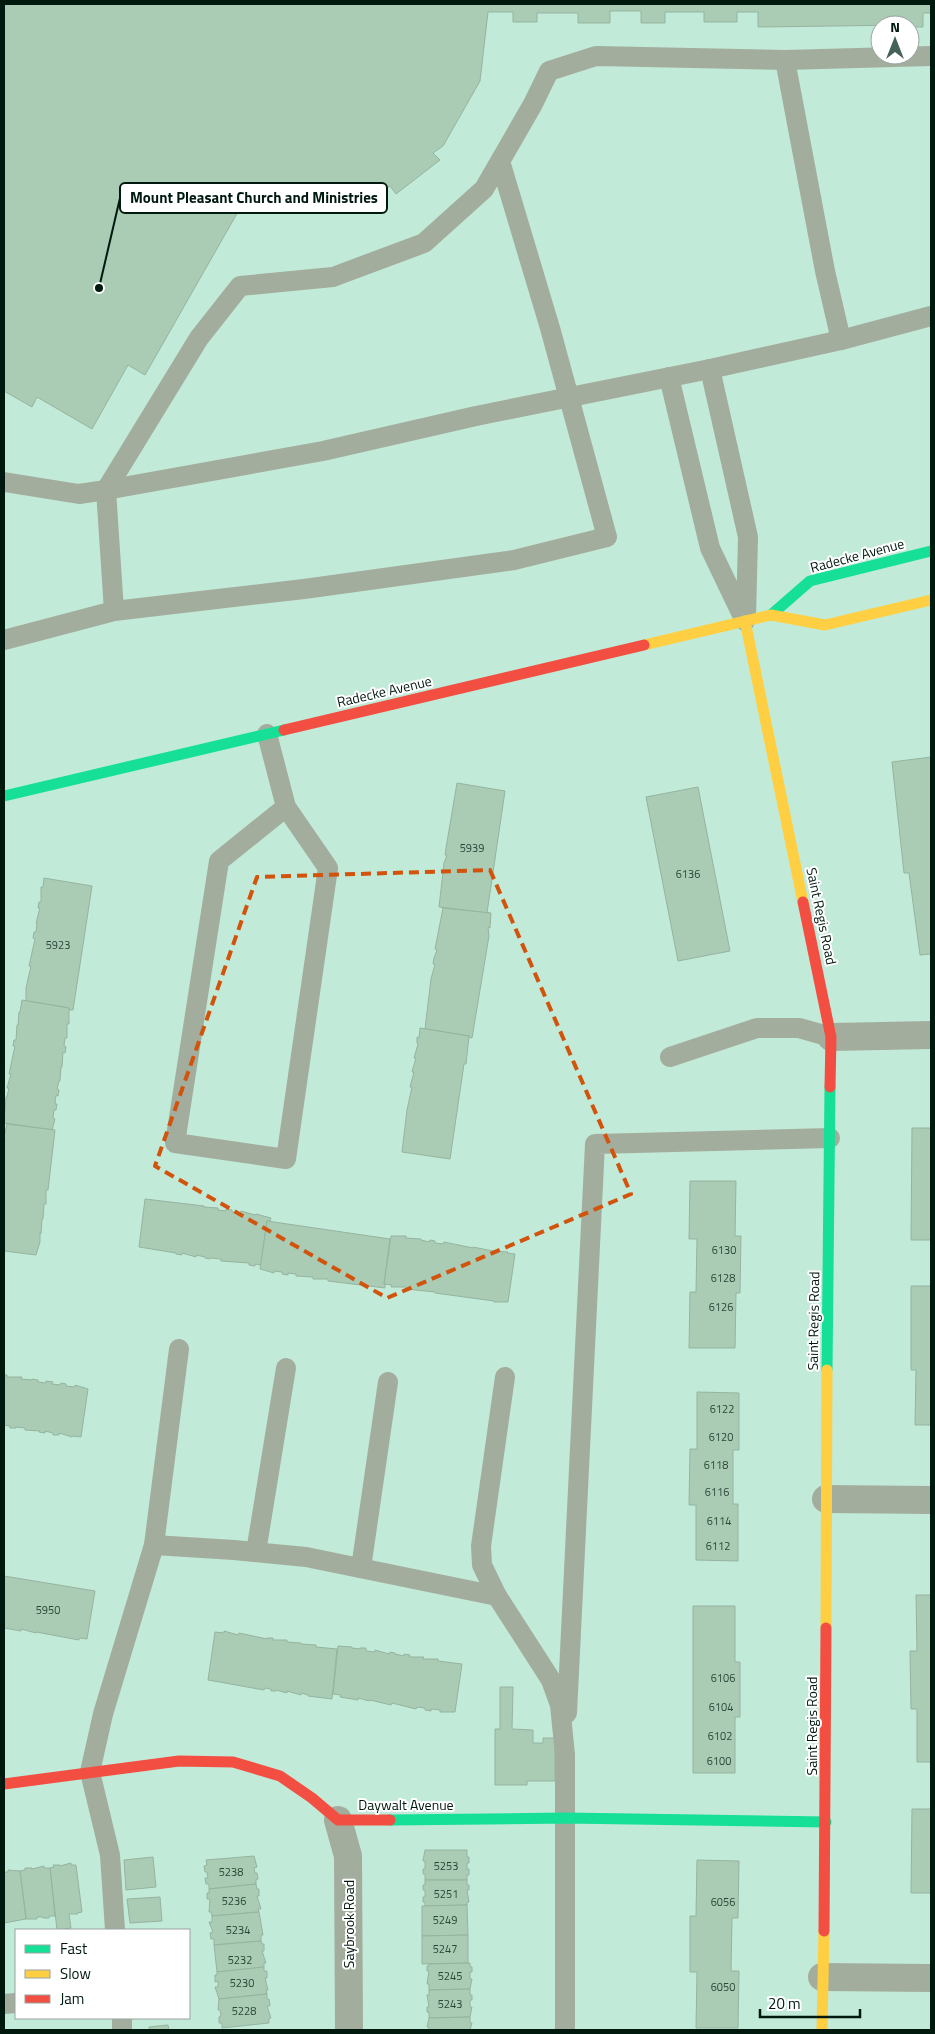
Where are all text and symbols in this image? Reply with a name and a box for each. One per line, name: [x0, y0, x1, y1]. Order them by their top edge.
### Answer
north arrow: [870, 15, 920, 65]
text: N: [890, 16, 900, 37]
callout: Mount Pleasant Church and Ministries: [120, 183, 387, 213]
text: Mount Pleasant Church and Ministries: [130, 186, 378, 209]
street label: Radecke Avenue: [808, 532, 906, 578]
street label: Radecke Avenue: [335, 670, 433, 712]
house number: 5939: [460, 840, 484, 856]
street label: Saint Regis Road: [801, 865, 843, 967]
house number: 6136: [676, 866, 700, 882]
house number: 5923: [46, 937, 70, 953]
house number: 6130: [712, 1242, 736, 1258]
house number: 6128: [711, 1270, 735, 1286]
street label: Saint Regis Road: [802, 1271, 824, 1371]
house number: 6126: [709, 1299, 733, 1315]
house number: 6122: [710, 1401, 734, 1417]
house number: 6120: [709, 1429, 733, 1445]
house number: 6118: [704, 1457, 728, 1473]
house number: 6116: [705, 1484, 729, 1500]
house number: 6114: [707, 1513, 731, 1529]
house number: 6112: [706, 1538, 730, 1554]
house number: 5950: [36, 1602, 60, 1618]
house number: 6106: [711, 1670, 735, 1686]
street label: Saint Regis Road: [801, 1677, 822, 1775]
house number: 6104: [709, 1699, 733, 1715]
house number: 6102: [708, 1728, 732, 1744]
house number: 6100: [707, 1753, 731, 1769]
street label: Daywalt Avenue: [358, 1794, 454, 1815]
house number: 5253: [434, 1858, 458, 1874]
house number: 5238: [219, 1864, 243, 1880]
street label: Saybrook Road: [338, 1880, 359, 1968]
house number: 5251: [434, 1886, 458, 1902]
house number: 5236: [222, 1893, 246, 1909]
house number: 6056: [711, 1894, 735, 1910]
house number: 5249: [433, 1912, 457, 1928]
house number: 5234: [226, 1922, 250, 1938]
legend: [15, 1929, 190, 2019]
text: Fast: [60, 1937, 88, 1960]
house number: 5247: [433, 1941, 457, 1957]
house number: 5232: [228, 1952, 252, 1968]
text: Slow: [60, 1962, 91, 1985]
house number: 5245: [438, 1968, 462, 1984]
house number: 5230: [230, 1975, 254, 1991]
house number: 6050: [711, 1979, 735, 1995]
scale bar: [760, 1986, 860, 2018]
text: Jam: [60, 1987, 84, 2010]
text: 20 m: [768, 1992, 801, 2015]
house number: 5243: [438, 1996, 462, 2012]
house number: 5228: [232, 2003, 256, 2019]

